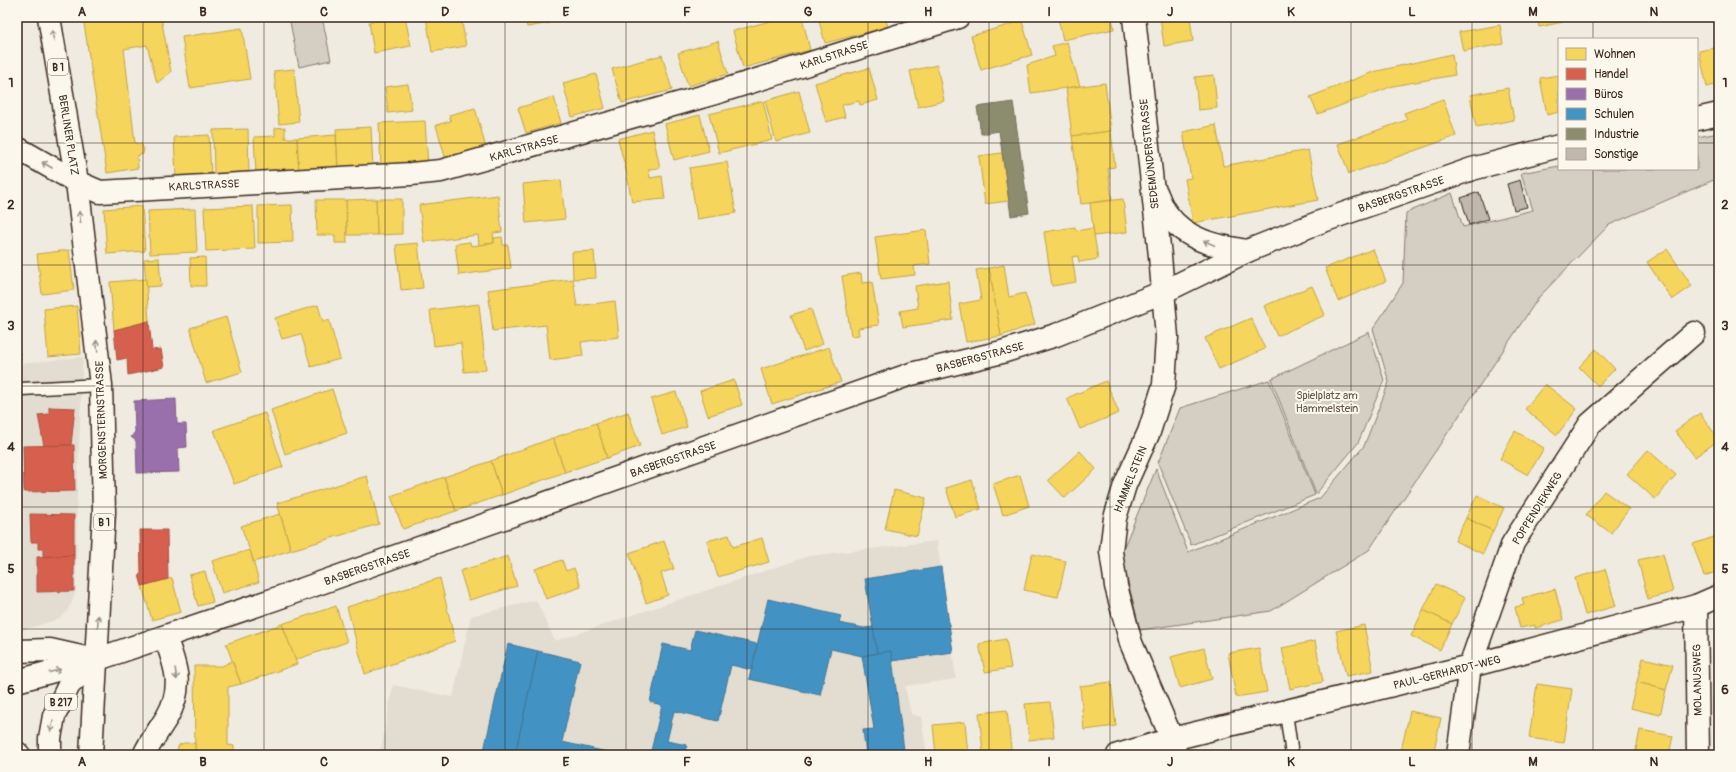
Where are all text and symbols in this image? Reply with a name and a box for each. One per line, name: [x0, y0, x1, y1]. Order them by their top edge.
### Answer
text: A: [78, 4, 87, 20]
text: B: [199, 4, 207, 20]
text: C: [320, 4, 328, 20]
text: D: [441, 4, 449, 20]
text: E: [563, 4, 570, 20]
text: F: [683, 4, 691, 20]
text: G: [804, 4, 813, 20]
text: H: [924, 4, 932, 20]
text: I: [1047, 4, 1051, 20]
text: J: [1167, 4, 1173, 20]
text: K: [1287, 4, 1295, 20]
text: L: [1408, 4, 1416, 20]
text: M: [1528, 4, 1538, 20]
text: N: [1650, 4, 1659, 20]
one-way arrow: [49, 30, 57, 43]
street label: KARLSTRASSE: [798, 38, 870, 73]
legend: [1558, 38, 1698, 170]
text: Wohnen: [1594, 47, 1636, 62]
road number: B 1: [48, 59, 68, 75]
text: Handel: [1594, 67, 1629, 82]
text: 1: [8, 75, 14, 91]
text: 1: [1722, 75, 1728, 91]
text: Büros: [1594, 87, 1623, 102]
street label: BERLINER PLATZ: [56, 94, 81, 177]
street label: SEDEMÜNDERSTRASSE: [1137, 98, 1162, 210]
text: Schulen: [1594, 107, 1634, 122]
text: Industrie: [1594, 127, 1639, 142]
street label: KARLSTRASSE: [488, 132, 560, 165]
text: Sonstige: [1594, 147, 1638, 162]
one-way arrow: [41, 160, 53, 168]
street label: BASBERGSTRASSE: [1357, 174, 1446, 215]
street label: KARLSTRASSE: [168, 177, 240, 194]
text: 2: [7, 197, 15, 213]
text: 2: [1721, 197, 1729, 213]
one-way arrow: [77, 211, 84, 224]
one-way arrow: [1203, 239, 1215, 246]
text: 3: [7, 318, 15, 334]
text: 3: [1721, 318, 1729, 334]
street label: BASBERGSTRASSE: [935, 339, 1026, 375]
one-way arrow: [93, 340, 101, 353]
street label: MORGENSTERNSTRASSE: [93, 360, 110, 479]
park label: Spielplatz am Hammelstein: [1296, 389, 1358, 415]
text: 4: [7, 439, 15, 455]
street label: BASBERGSTRASSE: [629, 439, 718, 480]
text: 4: [1721, 439, 1729, 455]
street label: HAMMELSTEIN: [1111, 444, 1150, 514]
street label: POPPENDIEKWEG: [1510, 469, 1565, 547]
road number: B 1: [94, 514, 114, 530]
street label: BASBERGSTRASSE: [323, 547, 412, 588]
text: 5: [7, 561, 15, 577]
text: 5: [1721, 561, 1729, 577]
one-way arrow: [94, 615, 102, 628]
street label: MOLANUSWEG: [1690, 644, 1705, 716]
street label: PAUL-GERHARDT-WEG: [1392, 653, 1502, 692]
one-way arrow: [48, 666, 61, 674]
one-way arrow: [172, 667, 180, 680]
text: 6: [7, 682, 15, 698]
text: 6: [1721, 682, 1729, 698]
road number: B 217: [45, 694, 77, 710]
one-way arrow: [48, 719, 56, 732]
text: A: [78, 754, 87, 770]
text: B: [199, 754, 207, 770]
text: C: [320, 754, 328, 770]
text: D: [441, 754, 449, 770]
text: E: [563, 754, 570, 770]
text: F: [683, 754, 691, 770]
text: G: [804, 754, 813, 770]
text: H: [924, 754, 932, 770]
text: I: [1047, 754, 1051, 770]
text: J: [1167, 754, 1173, 770]
text: K: [1287, 754, 1295, 770]
text: L: [1408, 754, 1416, 770]
text: M: [1528, 754, 1538, 770]
text: N: [1650, 754, 1659, 770]

